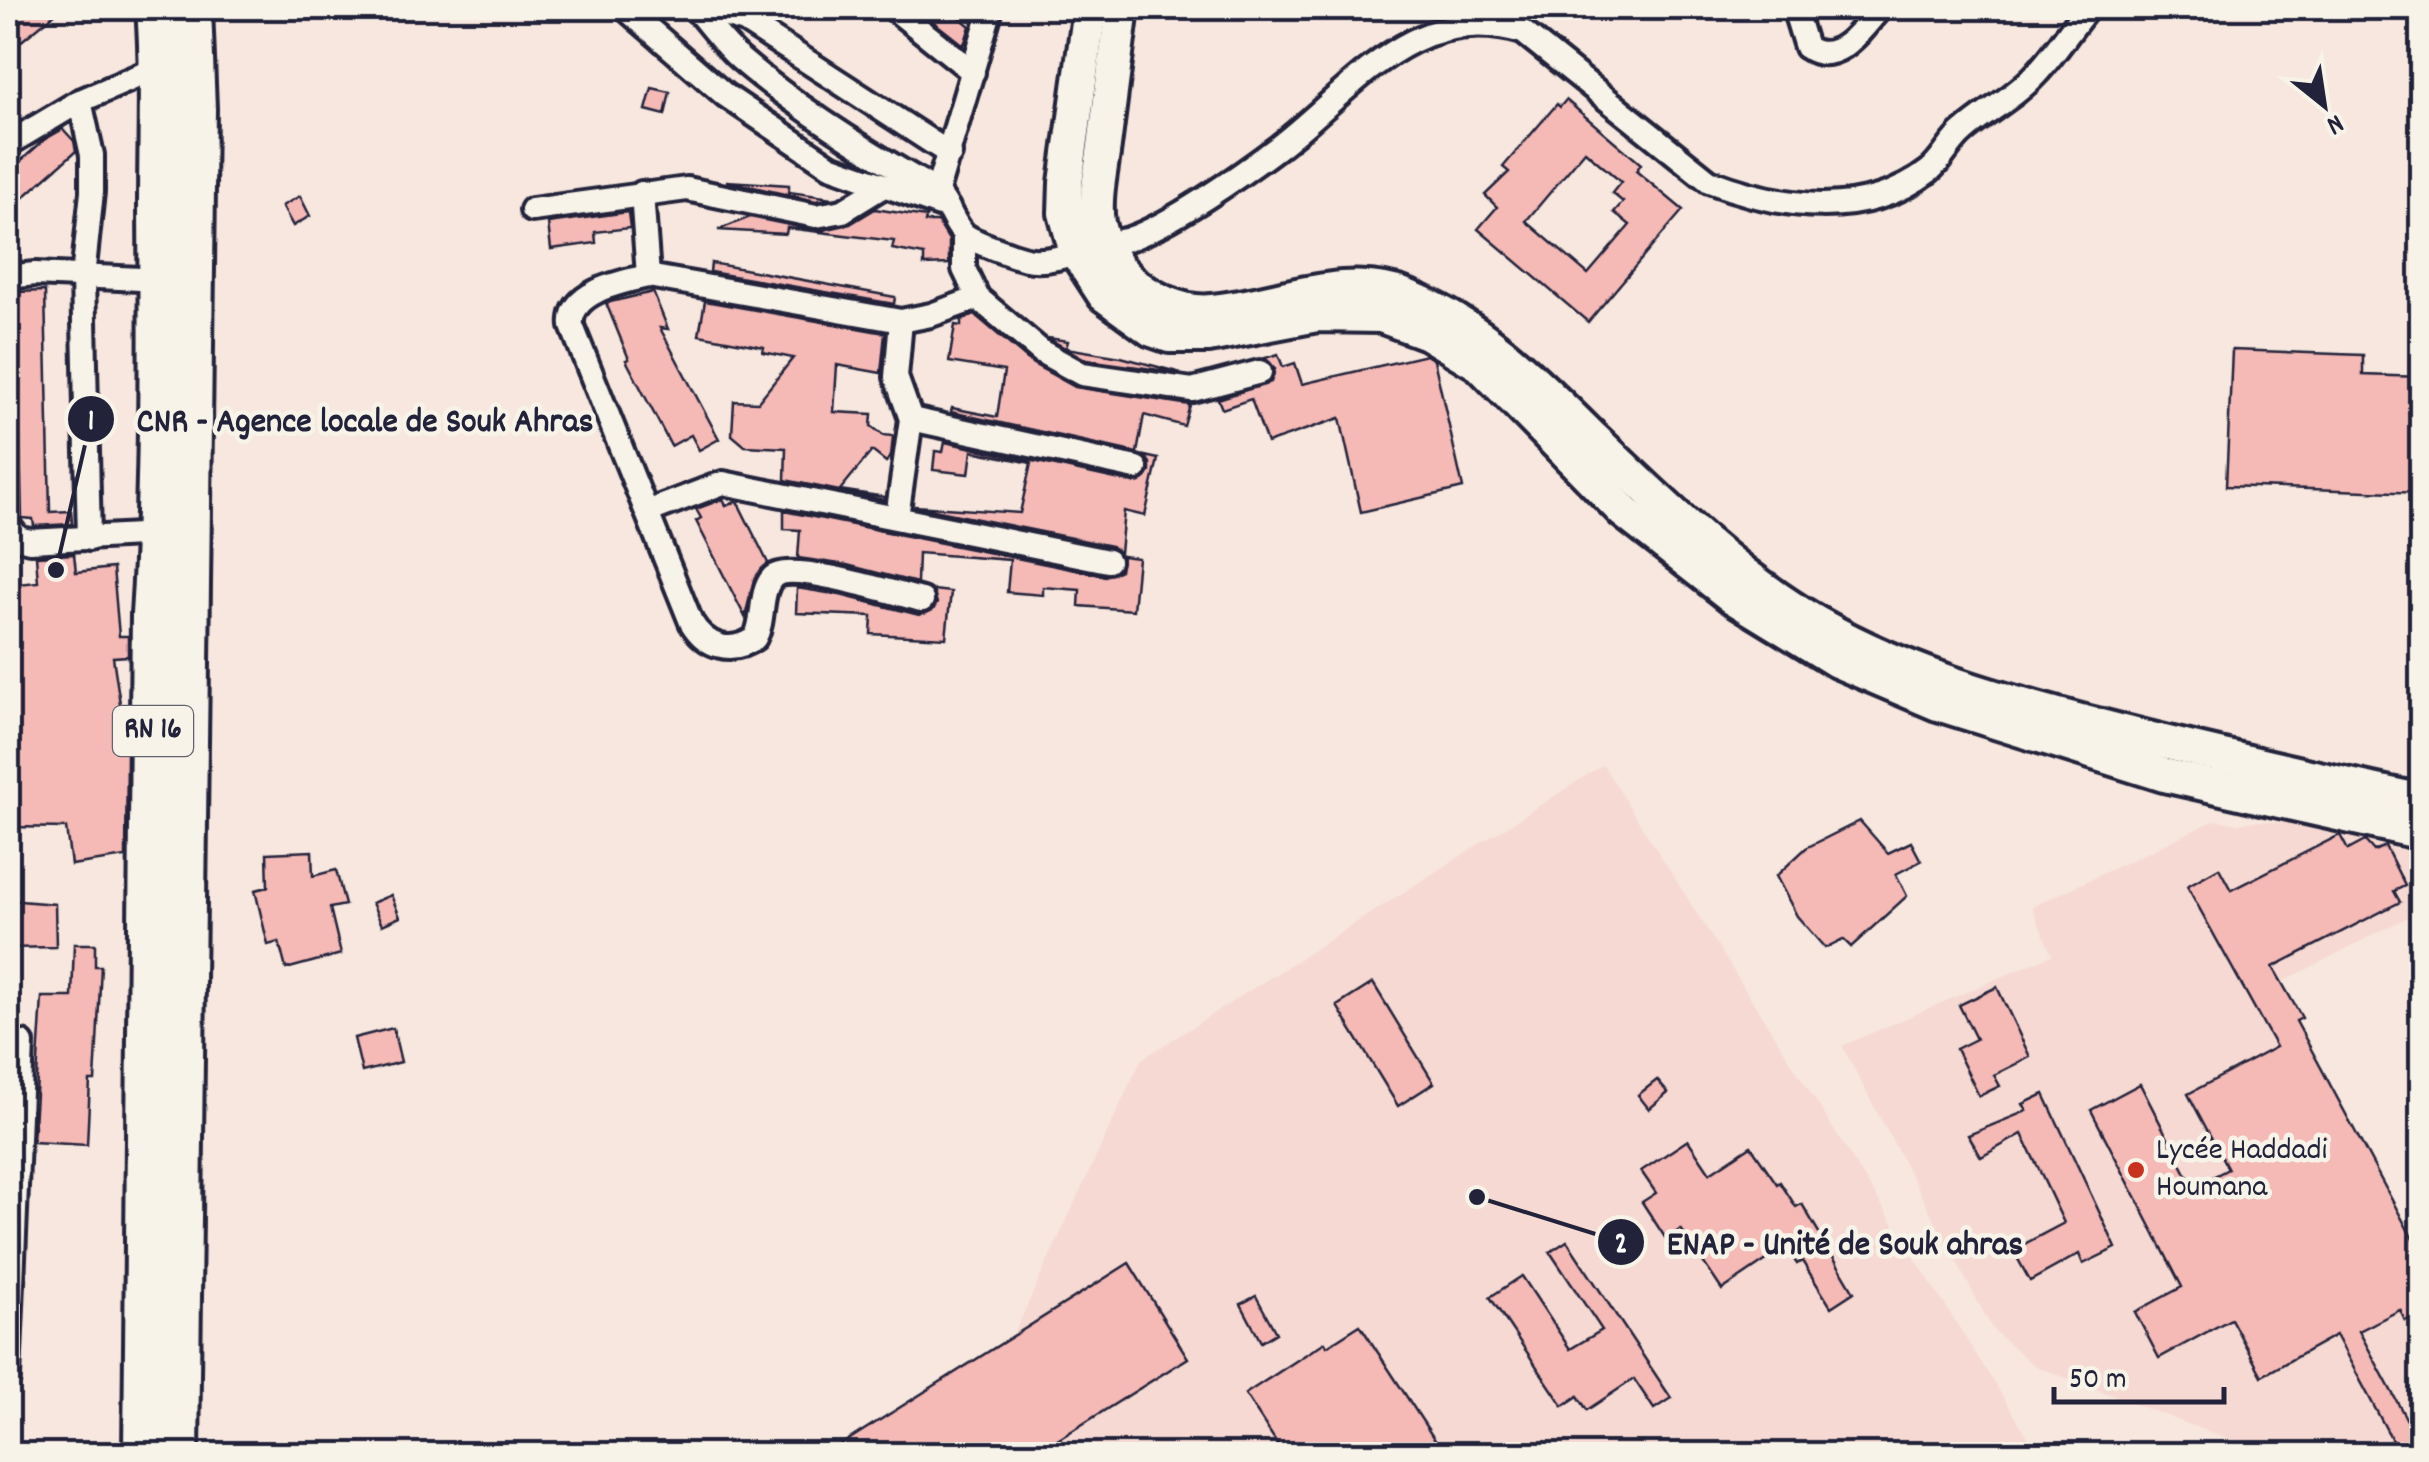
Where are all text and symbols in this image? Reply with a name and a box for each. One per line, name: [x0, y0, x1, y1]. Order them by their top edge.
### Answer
north arrow: [2274, 55, 2374, 155]
text: N: [2318, 102, 2350, 143]
callout: CNR - Agence locale de Souk Ahras: [66, 386, 613, 451]
text: CNR - Agence locale de Souk Ahras: [137, 399, 593, 449]
text: 1: [88, 402, 94, 445]
road number: RN 16: [113, 706, 193, 756]
place label: Lycée Haddadi Houmana: [2156, 1129, 2328, 1212]
marker: Lycée Haddadi Houmana: [2125, 1159, 2147, 1181]
callout: ENAP - Unité de Souk ahras: [1596, 1209, 2043, 1274]
text: ENAP - Unité de Souk ahras: [1667, 1222, 2023, 1272]
text: 2: [1614, 1225, 1628, 1268]
scale bar: [2054, 1342, 2224, 1404]
text: 50 m: [2069, 1360, 2127, 1403]

